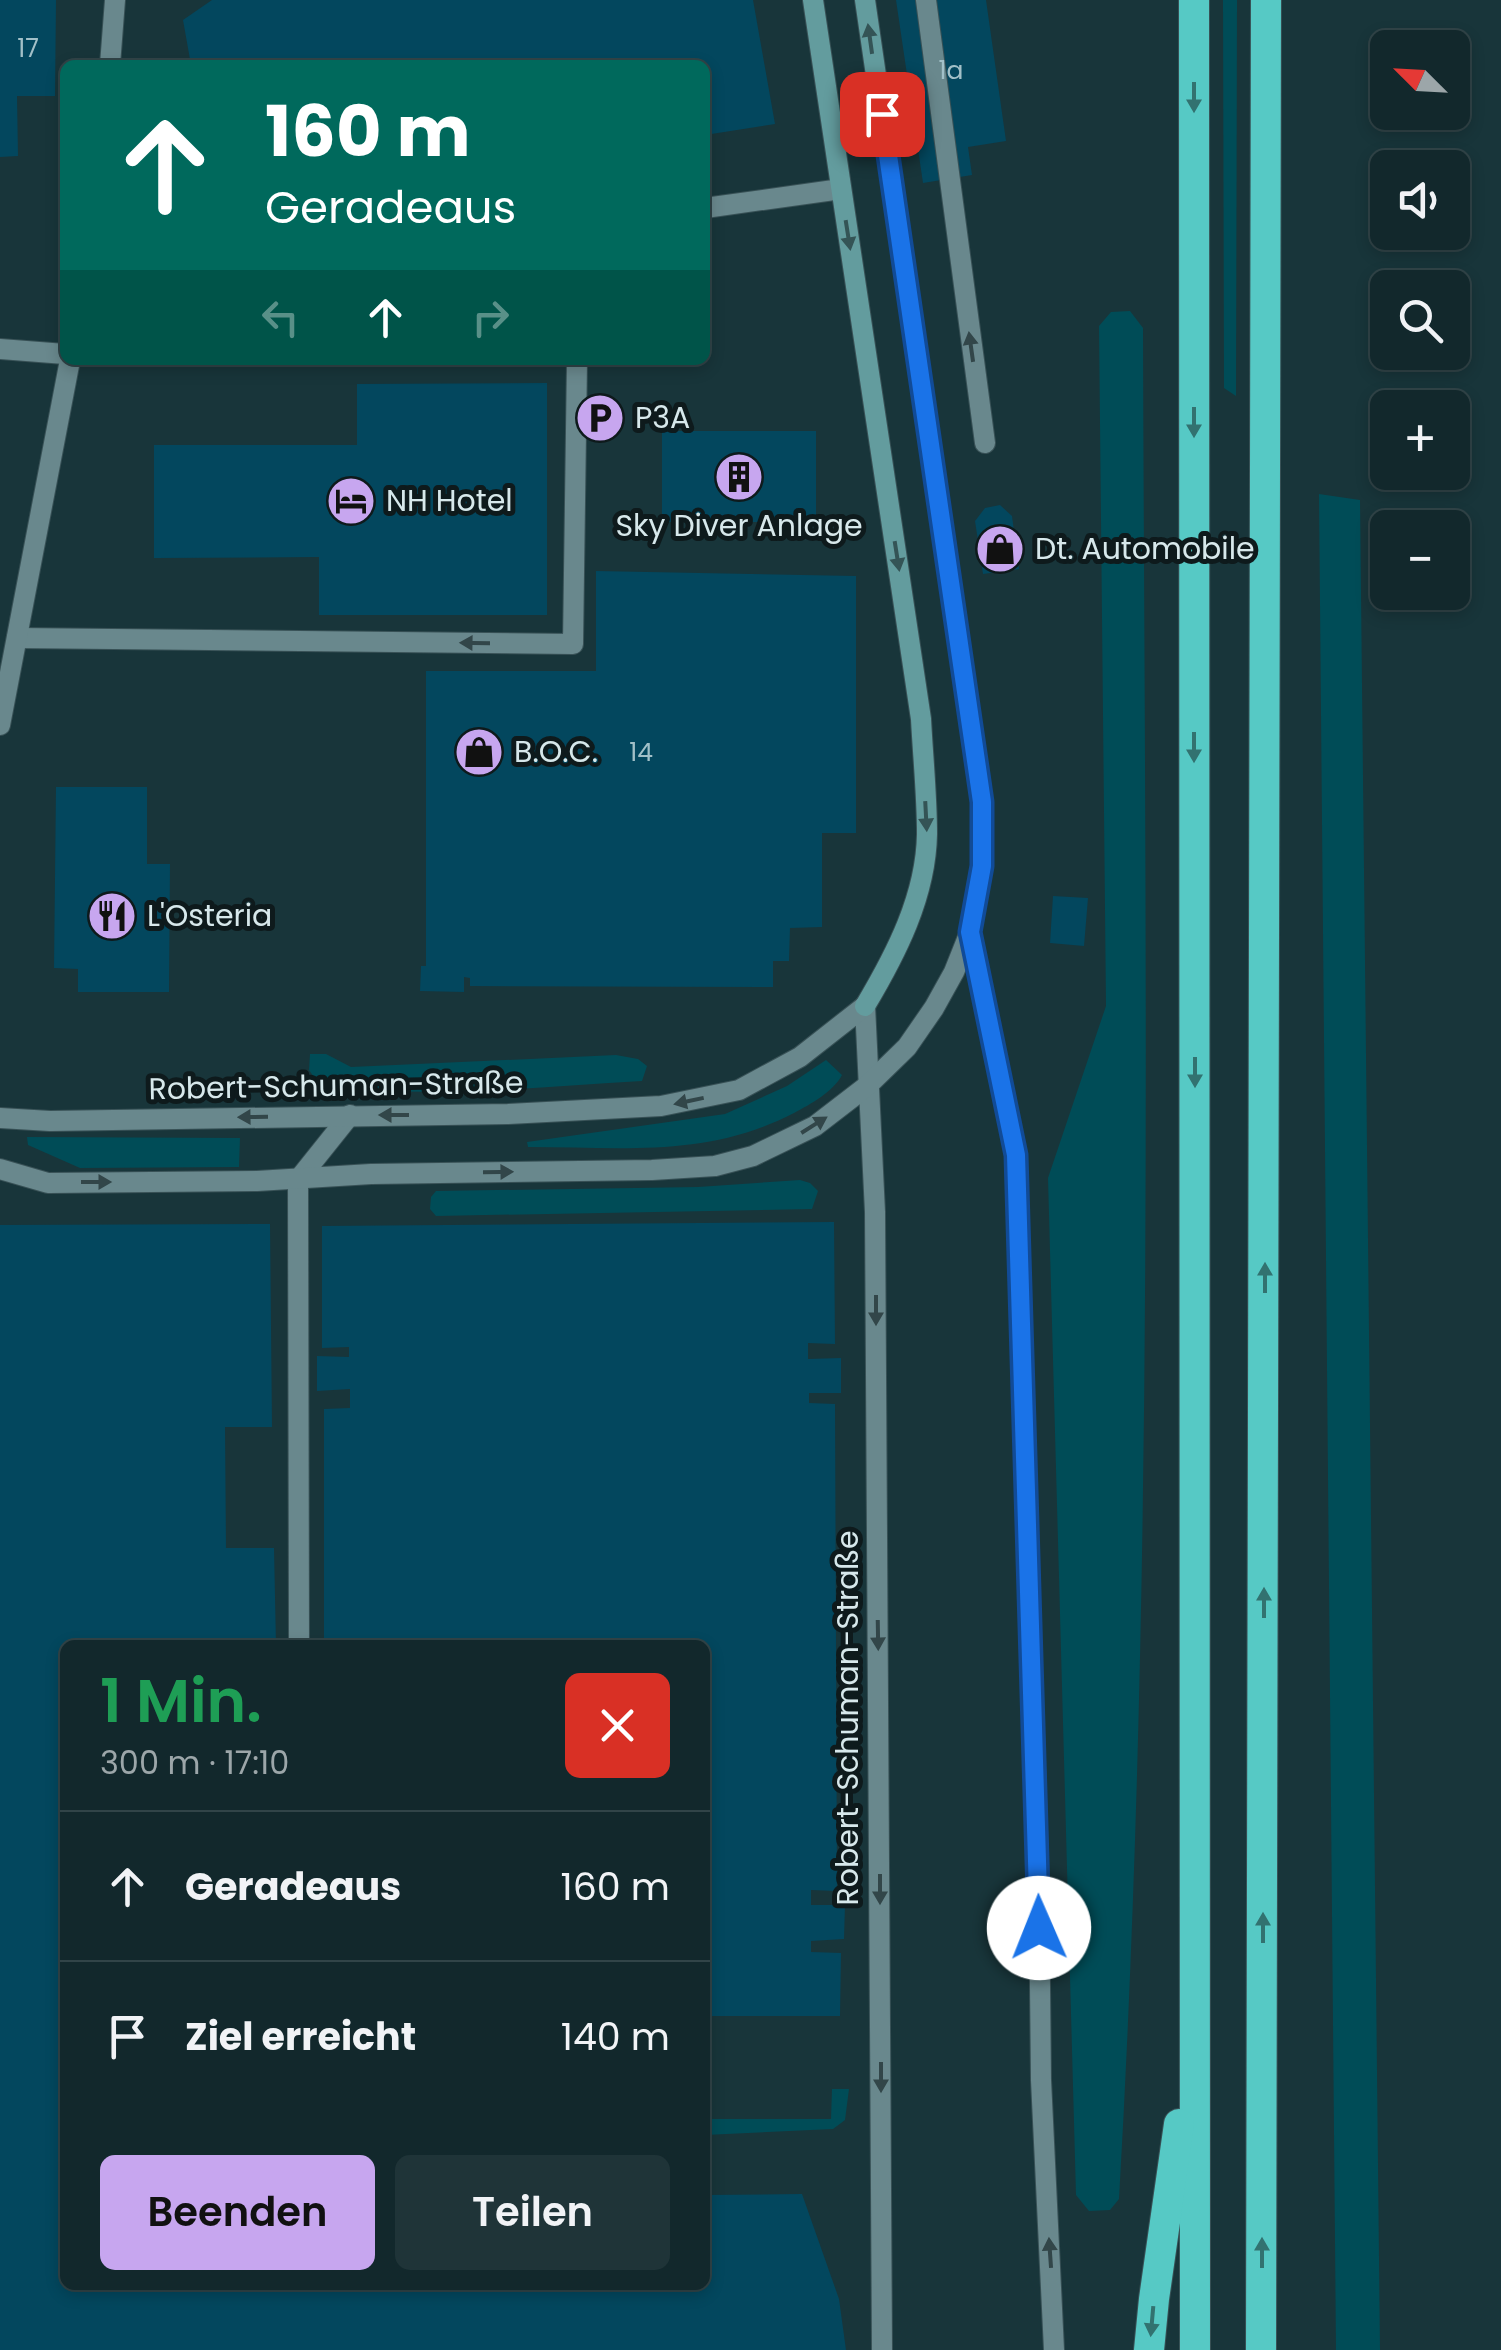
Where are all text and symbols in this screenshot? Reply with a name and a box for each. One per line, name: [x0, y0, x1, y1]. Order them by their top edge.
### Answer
one-way arrow: [862, 23, 878, 54]
north arrow: [1370, 30, 1470, 130]
map controls: [1370, 30, 1470, 610]
house number: 17: [17, 31, 39, 66]
house number: 1a: [939, 53, 963, 88]
pin: [840, 72, 925, 157]
text: 160 m: [265, 82, 471, 181]
one-way arrow: [1186, 82, 1202, 114]
icon: arrive: [855, 87, 910, 142]
icon: ahead: [100, 100, 230, 230]
button: sound: [1370, 150, 1470, 250]
text: Geradeaus: [265, 176, 516, 239]
one-way arrow: [841, 220, 856, 251]
button: search: [1370, 270, 1470, 370]
icon: left: [253, 290, 308, 345]
icon: ahead: [358, 290, 413, 345]
icon: right: [463, 290, 518, 345]
one-way arrow: [963, 330, 979, 362]
button: +: [1370, 390, 1470, 490]
parking icon: P3A: [574, 392, 626, 444]
place label: P3A: [635, 396, 690, 439]
one-way arrow: [1186, 407, 1202, 439]
building icon: Sky Diver Anlage: [713, 451, 765, 503]
hotel icon: NH Hotel: [325, 475, 377, 527]
place label: NH Hotel: [386, 479, 513, 522]
place label: Sky Diver Anlage: [615, 504, 863, 547]
button: −: [1370, 510, 1470, 610]
shop icon: Dt. Automobile: [974, 523, 1026, 575]
place label: Dt. Automobile: [1035, 527, 1255, 570]
one-way arrow: [889, 541, 905, 573]
one-way arrow: [459, 635, 491, 651]
shop icon: B.O.C.: [453, 726, 505, 778]
place label: B.O.C.: [514, 730, 598, 773]
one-way arrow: [1186, 732, 1202, 764]
house number: 14: [629, 735, 653, 770]
one-way arrow: [918, 800, 934, 832]
restaurant icon: L'Osteria: [86, 890, 138, 942]
place label: L'Osteria: [147, 894, 272, 937]
one-way arrow: [1187, 1057, 1203, 1089]
street label: Robert-Schuman-Straße: [148, 1061, 524, 1110]
one-way arrow: [674, 1093, 705, 1109]
one-way arrow: [378, 1107, 410, 1123]
one-way arrow: [236, 1110, 268, 1126]
one-way arrow: [800, 1117, 828, 1134]
one-way arrow: [483, 1164, 515, 1180]
one-way arrow: [80, 1174, 112, 1190]
one-way arrow: [1257, 1261, 1273, 1293]
one-way arrow: [868, 1294, 884, 1326]
street label: Robert-Schuman-Straße: [826, 1530, 869, 1906]
one-way arrow: [1256, 1586, 1272, 1618]
one-way arrow: [870, 1619, 886, 1651]
text: 1 Min.: [100, 1659, 262, 1743]
button: close: [565, 1673, 670, 1778]
text: 300 m · 17:10: [100, 1740, 289, 1785]
icon: ahead: [100, 1859, 155, 1914]
text: Geradeaus: [185, 1860, 401, 1913]
text: 160 m: [561, 1860, 670, 1913]
one-way arrow: [872, 1873, 888, 1905]
position arrow: [987, 1876, 1091, 1980]
one-way arrow: [1255, 1911, 1271, 1943]
icon: arrive: [100, 2009, 155, 2064]
text: Ziel erreicht: [185, 2010, 416, 2063]
text: 140 m: [561, 2010, 670, 2063]
one-way arrow: [873, 2062, 889, 2094]
button: Beenden: [100, 2155, 375, 2270]
button: Teilen: [395, 2155, 670, 2270]
one-way arrow: [1042, 2236, 1058, 2268]
one-way arrow: [1254, 2236, 1270, 2268]
one-way arrow: [1143, 2306, 1159, 2338]

